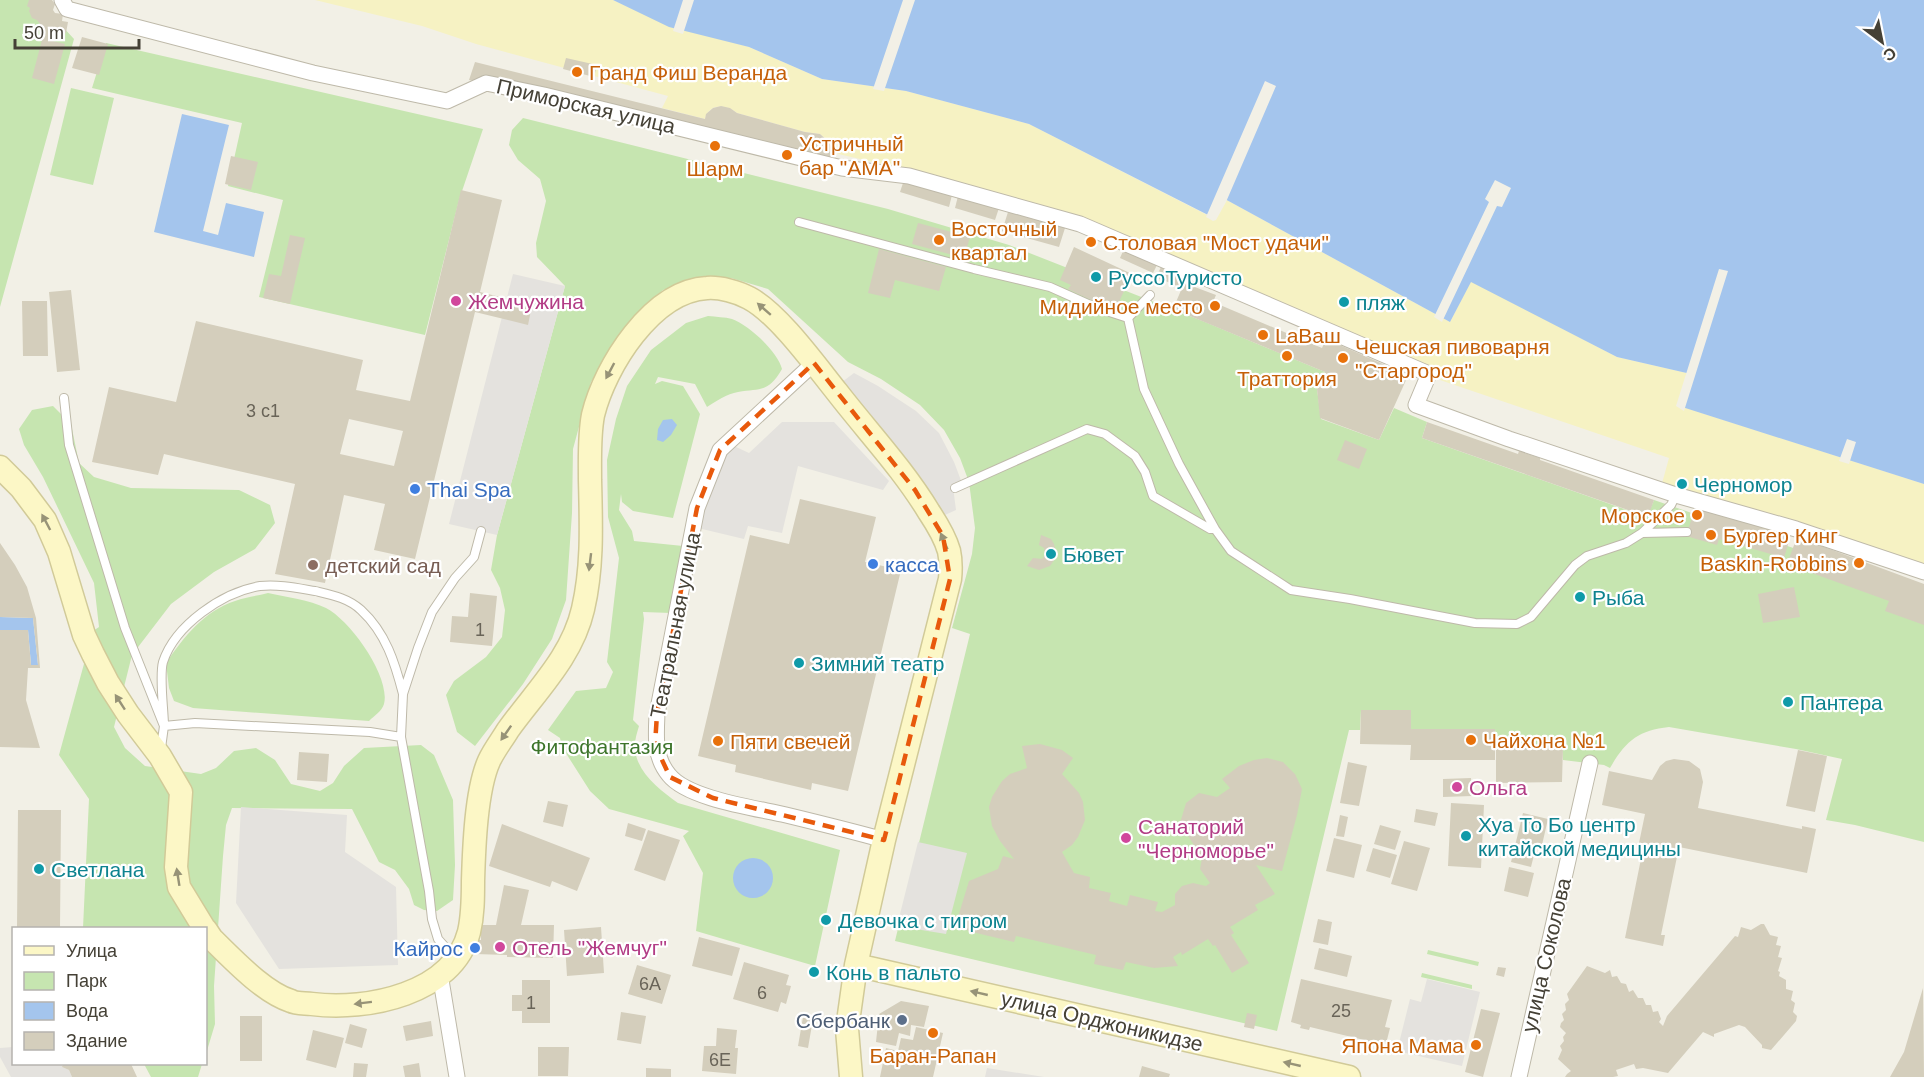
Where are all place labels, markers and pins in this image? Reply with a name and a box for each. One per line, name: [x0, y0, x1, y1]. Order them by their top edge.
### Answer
place label: Гранд Фиш Веранда: [589, 61, 788, 84]
marker: Гранд Фиш Веранда: [570, 65, 584, 79]
place label: Устричный бар "АМА": [799, 132, 904, 179]
marker: Шарм: [708, 139, 722, 153]
marker: Устричный бар "АМА": [780, 148, 794, 162]
place label: Шарм: [686, 157, 744, 180]
place label: Восточный квартал: [951, 217, 1057, 264]
place label: Столовая "Мост удачи": [1103, 231, 1329, 254]
marker: Восточный квартал: [932, 233, 946, 247]
marker: Столовая "Мост удачи": [1084, 235, 1098, 249]
place label: РуссоТуристо: [1108, 266, 1242, 289]
marker: РуссоТуристо: [1089, 270, 1103, 284]
place label: Жемчужина: [468, 290, 584, 313]
place label: пляж: [1356, 291, 1405, 314]
marker: Жемчужина: [449, 294, 463, 308]
place label: Мидийное место: [1040, 295, 1203, 318]
marker: пляж: [1337, 295, 1351, 309]
marker: Мидийное место: [1208, 299, 1222, 313]
place label: LaВаш: [1275, 324, 1341, 347]
marker: LaВаш: [1256, 328, 1270, 342]
place label: Чешская пивоварня "Старгород": [1355, 335, 1550, 382]
marker: Траттория: [1280, 349, 1294, 363]
marker: Чешская пивоварня "Старгород": [1336, 351, 1350, 365]
place label: Траттория: [1237, 367, 1337, 390]
place label: Черномор: [1694, 473, 1792, 496]
marker: Черномор: [1675, 477, 1689, 491]
place label: Thai Spa: [427, 478, 511, 501]
marker: Thai Spa: [408, 482, 422, 496]
place label: Морское: [1601, 504, 1685, 527]
marker: Морское: [1690, 508, 1704, 522]
place label: Бургер Кинг: [1723, 524, 1838, 547]
marker: Бургер Кинг: [1704, 528, 1718, 542]
place label: Бювет: [1063, 543, 1124, 566]
marker: Бювет: [1044, 547, 1058, 561]
place label: Baskin-Robbins: [1700, 552, 1847, 575]
place label: касса: [885, 553, 939, 576]
place label: детский сад: [325, 554, 441, 577]
marker: Baskin-Robbins: [1852, 556, 1866, 570]
marker: касса: [866, 557, 880, 571]
marker: детский сад: [306, 558, 320, 572]
place label: Рыба: [1592, 586, 1645, 609]
marker: Рыба: [1573, 590, 1587, 604]
place label: Зимний театр: [811, 652, 944, 675]
marker: Зимний театр: [792, 656, 806, 670]
place label: Пантера: [1800, 691, 1883, 714]
marker: Пантера: [1781, 695, 1795, 709]
place label: Чайхона №1: [1483, 729, 1606, 752]
place label: Пяти свечей: [730, 730, 850, 753]
marker: Чайхона №1: [1464, 733, 1478, 747]
marker: Пяти свечей: [711, 734, 725, 748]
place label: Ольга: [1469, 776, 1527, 799]
marker: Ольга: [1450, 780, 1464, 794]
place label: Хуа То Бо центр китайской медицины: [1478, 813, 1681, 860]
place label: Санаторий "Черноморье": [1138, 815, 1274, 862]
marker: Хуа То Бо центр китайской медицины: [1459, 829, 1473, 843]
marker: Санаторий "Черноморье": [1119, 831, 1133, 845]
place label: Светлана: [51, 858, 145, 881]
marker: Светлана: [32, 862, 46, 876]
place label: Девочка с тигром: [838, 909, 1007, 932]
marker: Девочка с тигром: [819, 913, 833, 927]
place label: Отель "Жемчуг": [512, 936, 667, 959]
place label: Кайрос: [393, 937, 463, 960]
marker: Отель "Жемчуг": [493, 940, 507, 954]
marker: Кайрос: [468, 941, 482, 955]
place label: Конь в пальто: [826, 961, 961, 984]
marker: Конь в пальто: [807, 965, 821, 979]
place label: Сбербанк: [796, 1009, 891, 1032]
marker: Сбербанк: [895, 1013, 909, 1027]
marker: Баран-Рапан: [926, 1026, 940, 1040]
place label: Япона Мама: [1341, 1034, 1464, 1057]
marker: Япона Мама: [1469, 1038, 1483, 1052]
place label: Баран-Рапан: [869, 1044, 997, 1067]

